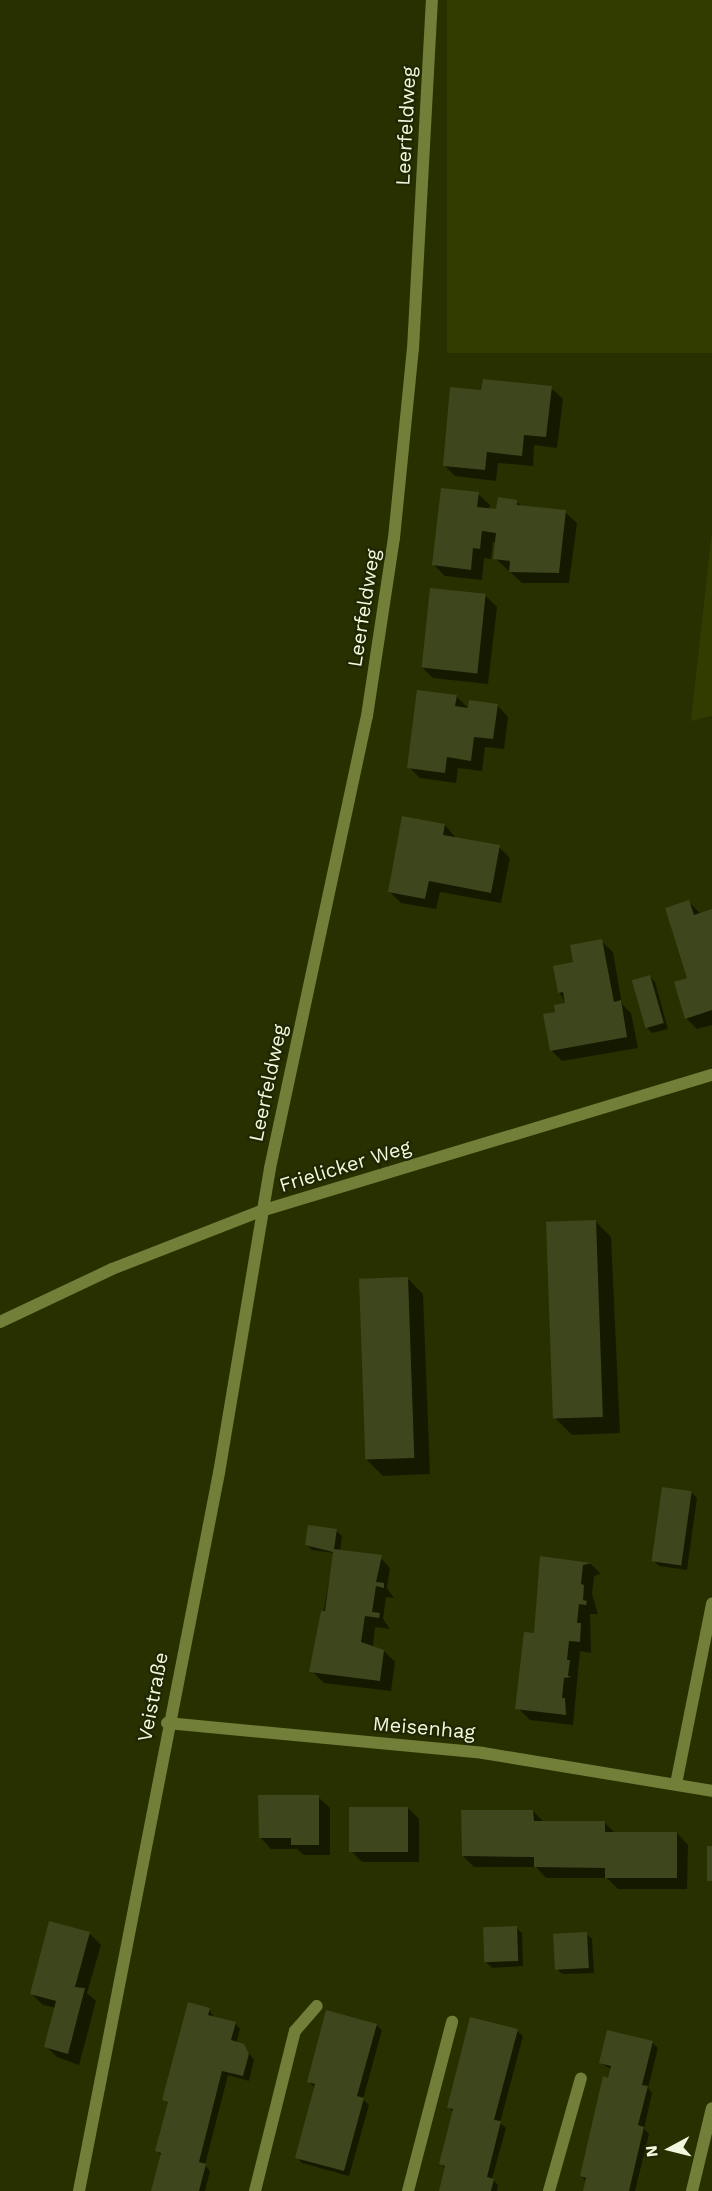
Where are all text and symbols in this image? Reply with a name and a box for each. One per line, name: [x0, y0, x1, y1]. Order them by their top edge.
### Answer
street label: Leerfeldweg: [391, 66, 421, 186]
street label: Leerfeldweg: [343, 547, 385, 669]
street label: Leerfeldweg: [244, 1022, 292, 1144]
street label: Frielicker Weg: [276, 1134, 414, 1198]
street label: Veistraße: [133, 1650, 173, 1744]
street label: Meisenhag: [372, 1712, 476, 1744]
north arrow: [640, 2119, 700, 2179]
text: N: [641, 2144, 662, 2158]

